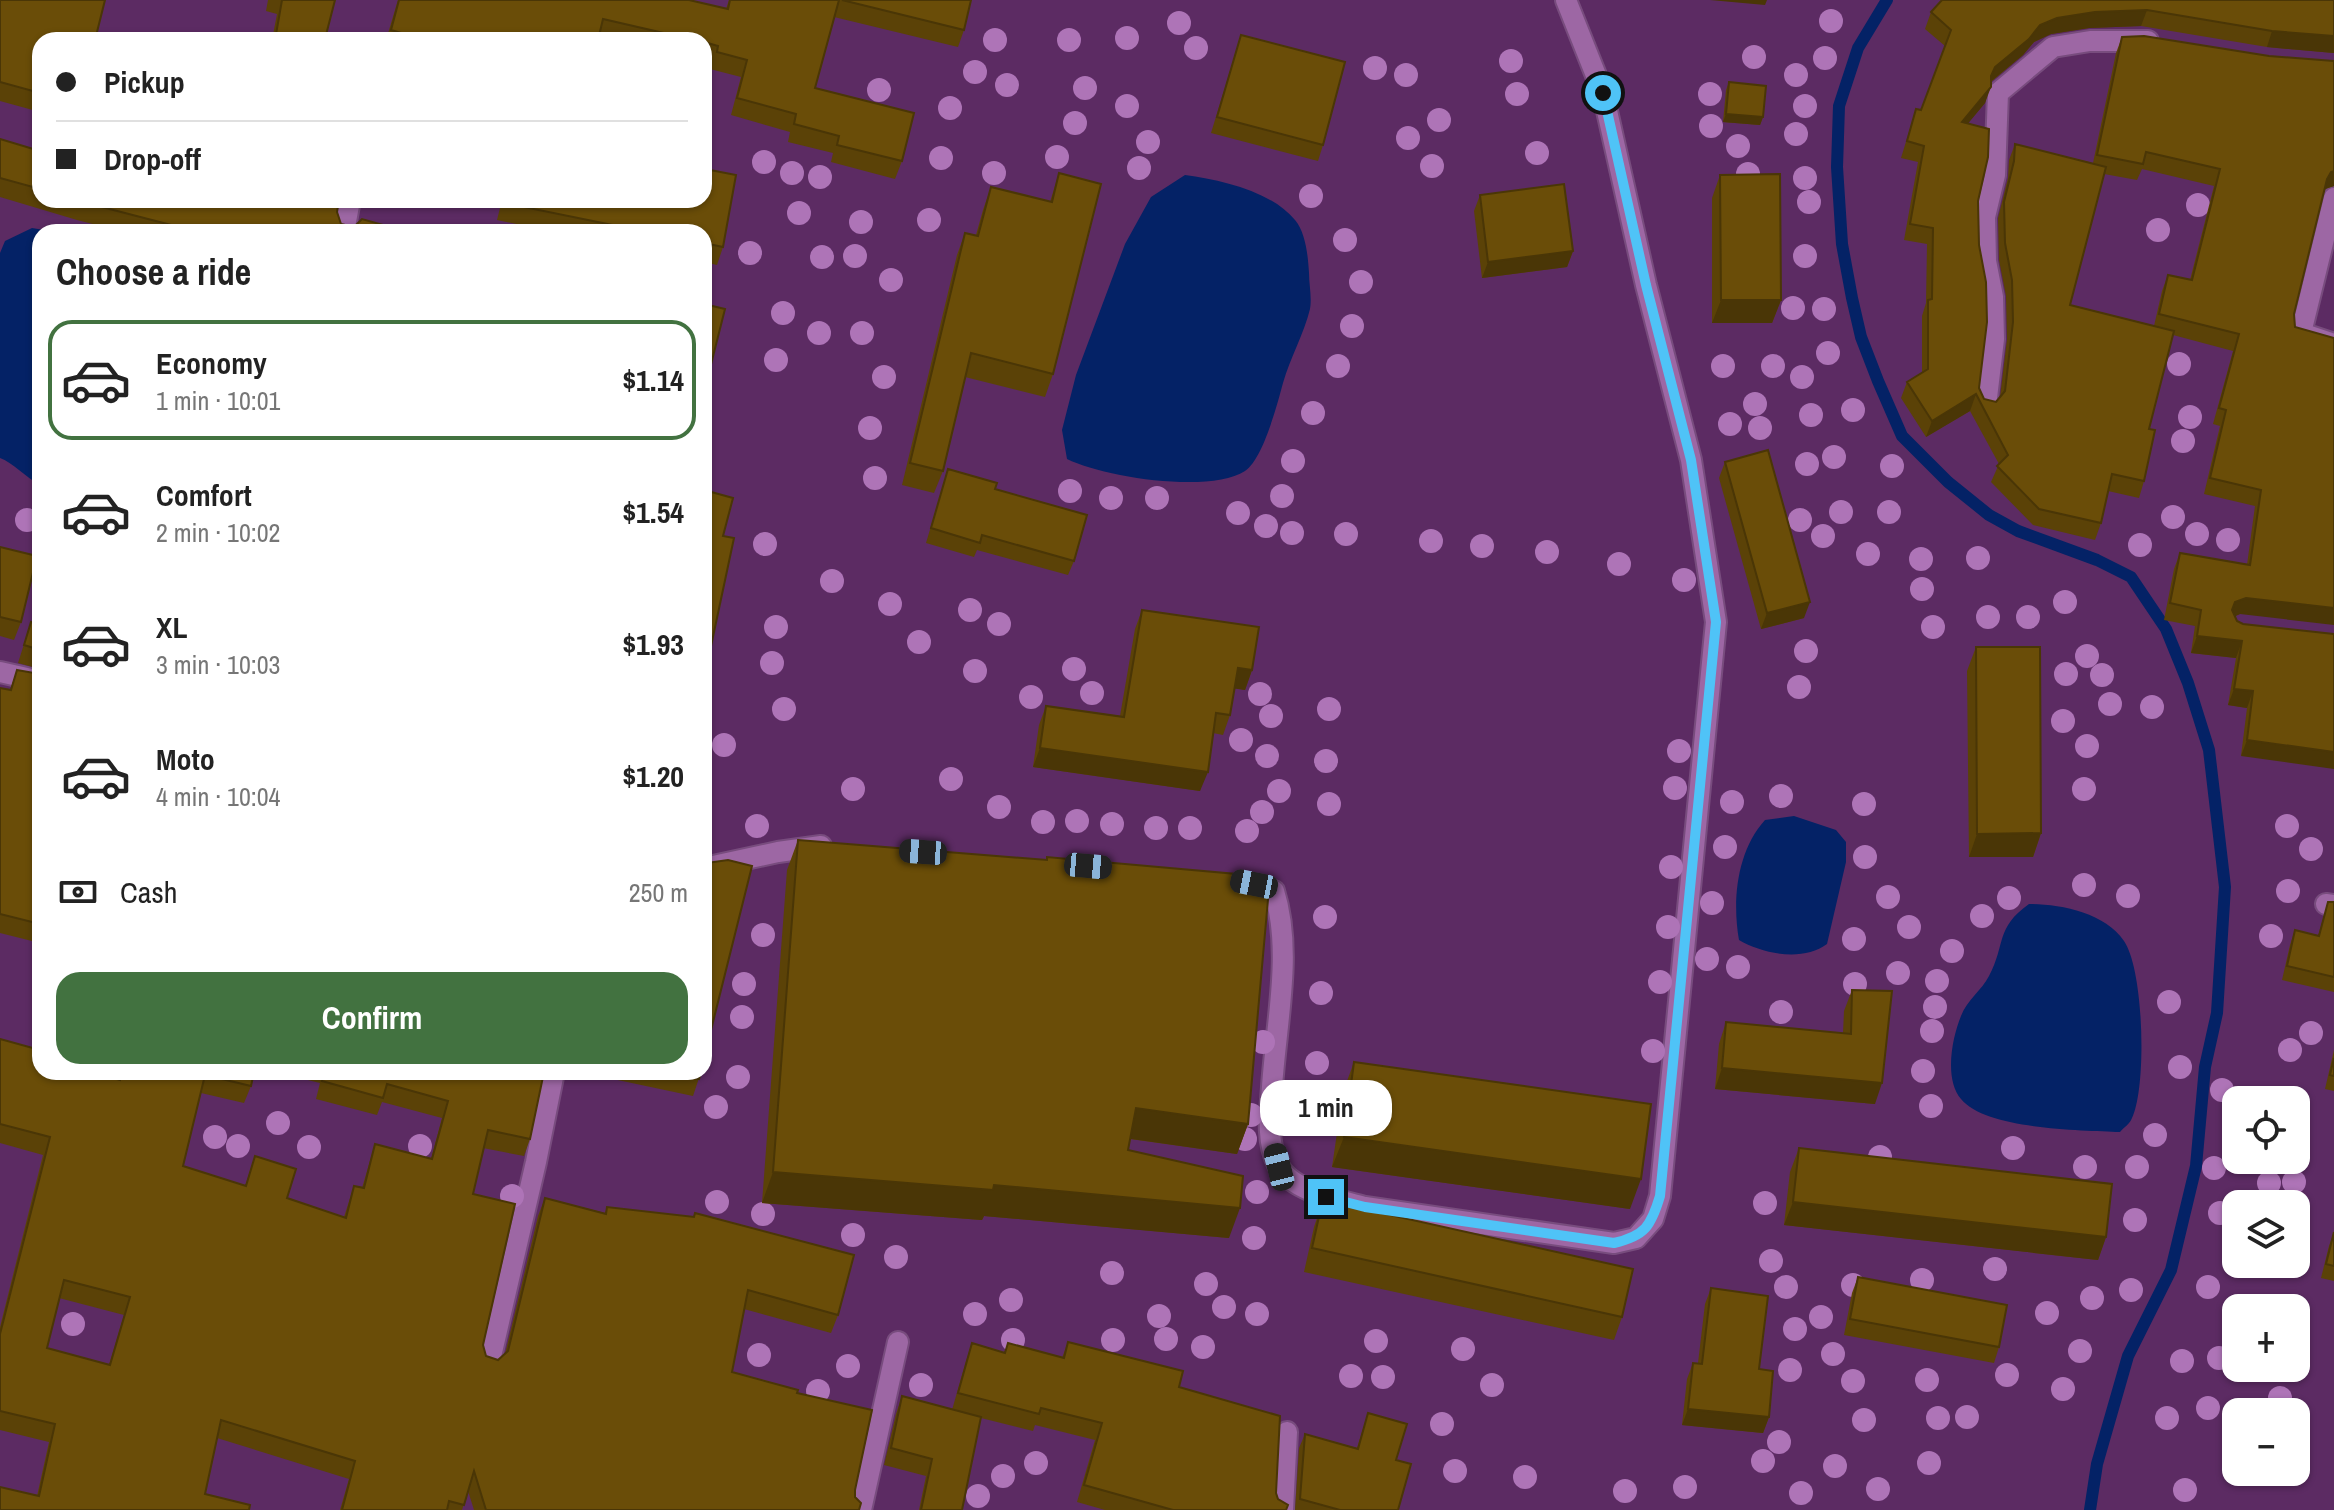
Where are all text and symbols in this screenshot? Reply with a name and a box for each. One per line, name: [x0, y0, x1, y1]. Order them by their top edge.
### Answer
text: Pickup: [104, 62, 185, 102]
route start: [1585, 75, 1621, 111]
text: Drop-off: [104, 139, 201, 179]
text: Choose a ride: [56, 248, 251, 296]
text: Economy: [156, 343, 267, 383]
icon: car: [60, 344, 132, 416]
text: $1.14: [622, 360, 684, 400]
text: 1 min · 10:01: [156, 383, 280, 418]
text: Comfort: [156, 475, 252, 515]
icon: car: [60, 476, 132, 548]
text: $1.54: [622, 492, 684, 532]
text: 2 min · 10:02: [156, 515, 280, 550]
text: XL: [156, 607, 187, 647]
icon: car: [60, 608, 132, 680]
text: $1.93: [622, 624, 684, 664]
text: 3 min · 10:03: [156, 647, 280, 682]
text: Moto: [156, 739, 215, 779]
icon: car: [60, 740, 132, 812]
text: $1.20: [622, 756, 684, 796]
text: 4 min · 10:04: [156, 779, 280, 814]
car: [898, 838, 948, 866]
car: [1063, 852, 1113, 880]
car: [1228, 868, 1280, 900]
icon: cash: [56, 870, 100, 914]
text: Cash: [120, 872, 177, 912]
text: 250 m: [629, 875, 688, 910]
button: Confirm: [56, 972, 688, 1064]
callout: 1 min: [1260, 1081, 1392, 1137]
map controls: [2222, 1086, 2310, 1486]
button: locate: [2222, 1086, 2310, 1174]
text: 1 min: [1298, 1090, 1354, 1125]
car: [1262, 1141, 1296, 1193]
route end: [1308, 1179, 1344, 1215]
button: layers: [2222, 1190, 2310, 1278]
button: +: [2222, 1294, 2310, 1382]
button: −: [2222, 1398, 2310, 1486]

